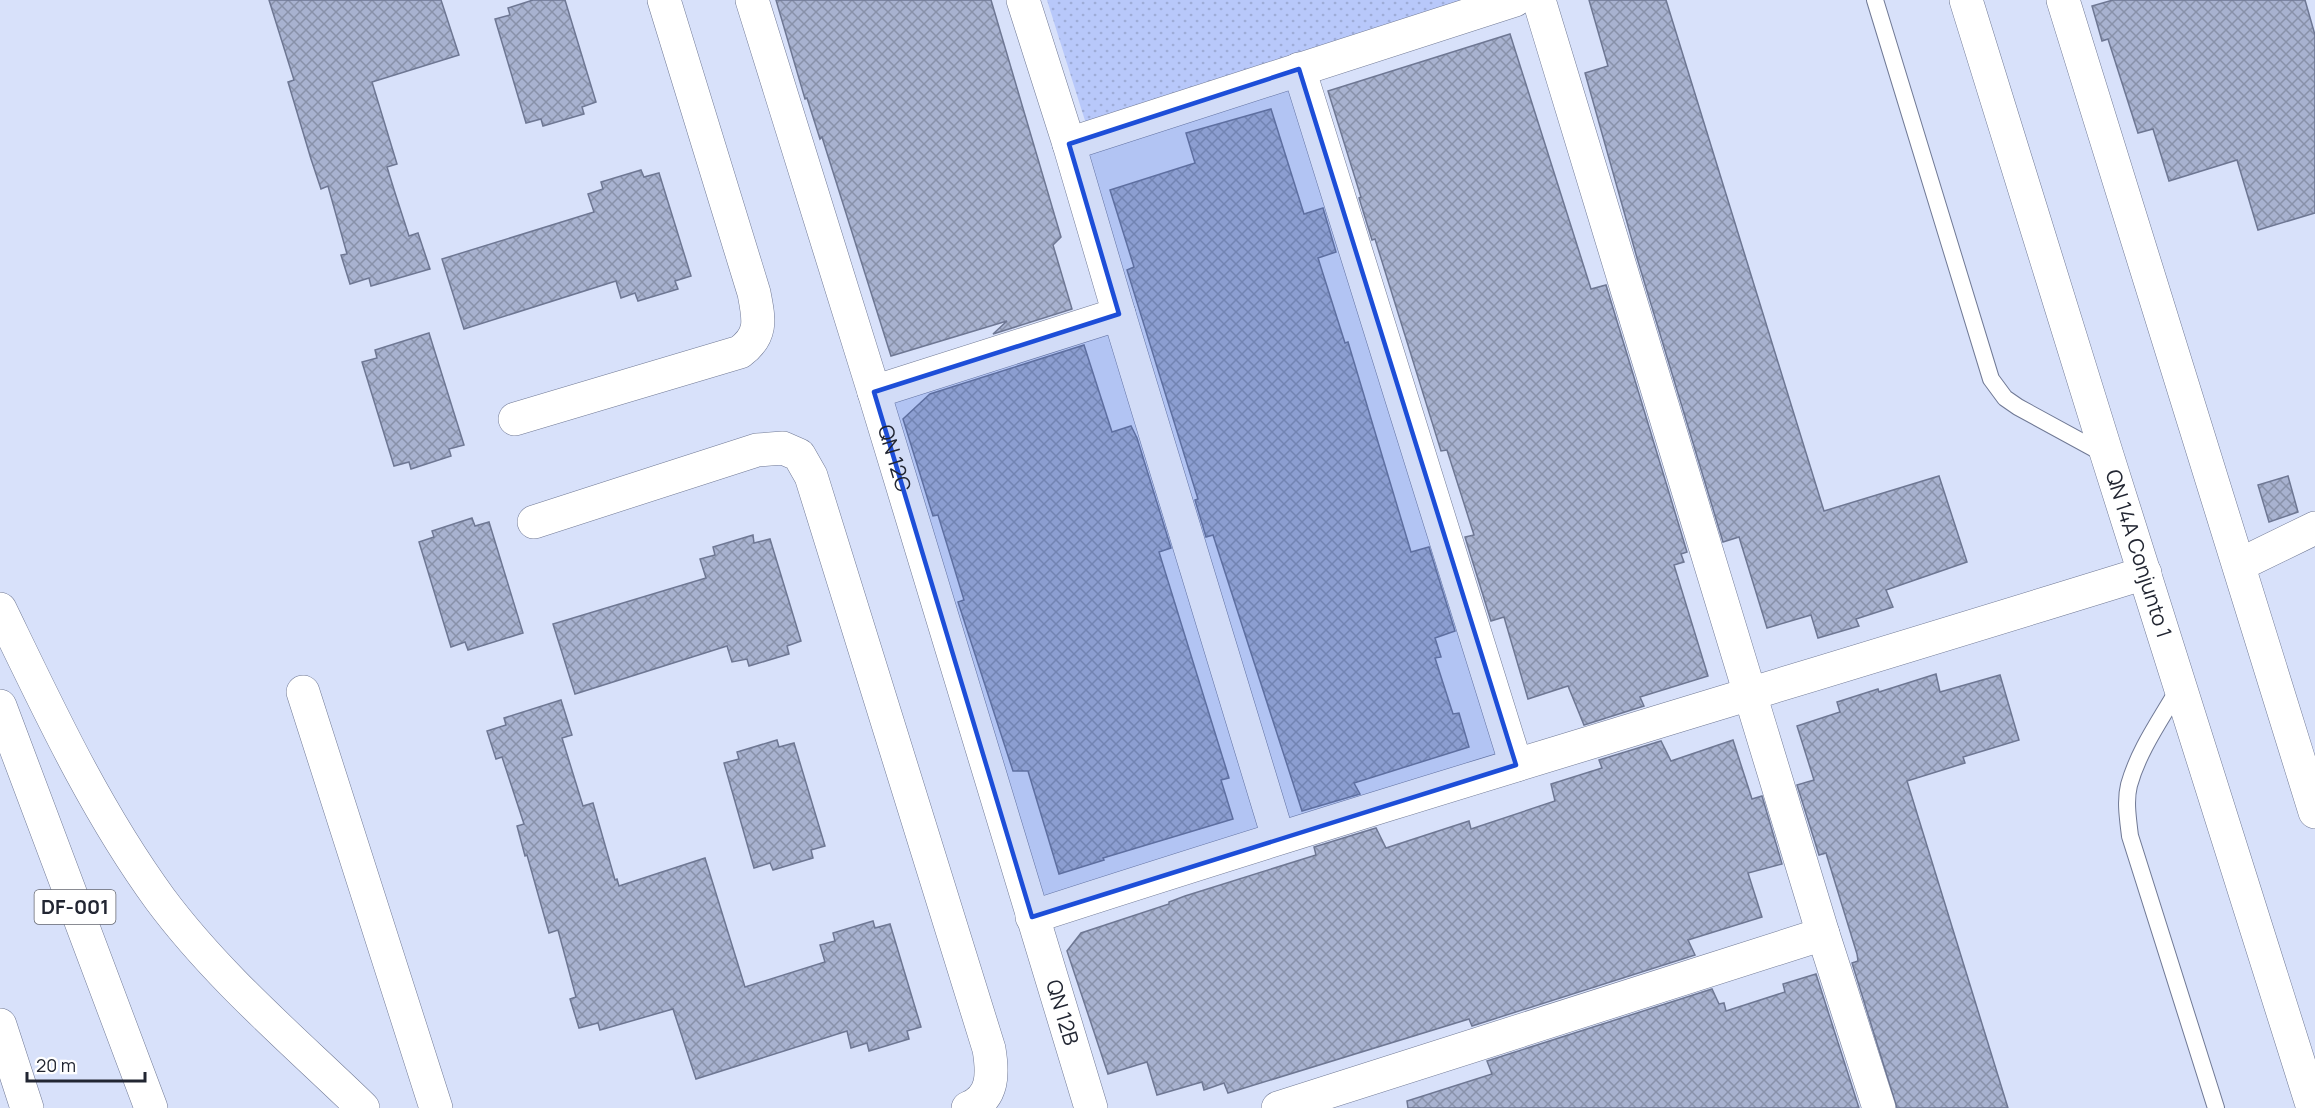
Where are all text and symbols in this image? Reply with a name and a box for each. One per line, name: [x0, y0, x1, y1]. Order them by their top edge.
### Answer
street label: QN 12C: [872, 421, 919, 495]
street label: QN 14A Conjunto 1: [2099, 466, 2179, 641]
road number: DF-001: [34, 890, 116, 924]
street label: QN 12B: [1040, 976, 1086, 1048]
scale bar: [27, 1045, 146, 1083]
text: 20 m: [36, 1053, 76, 1077]

